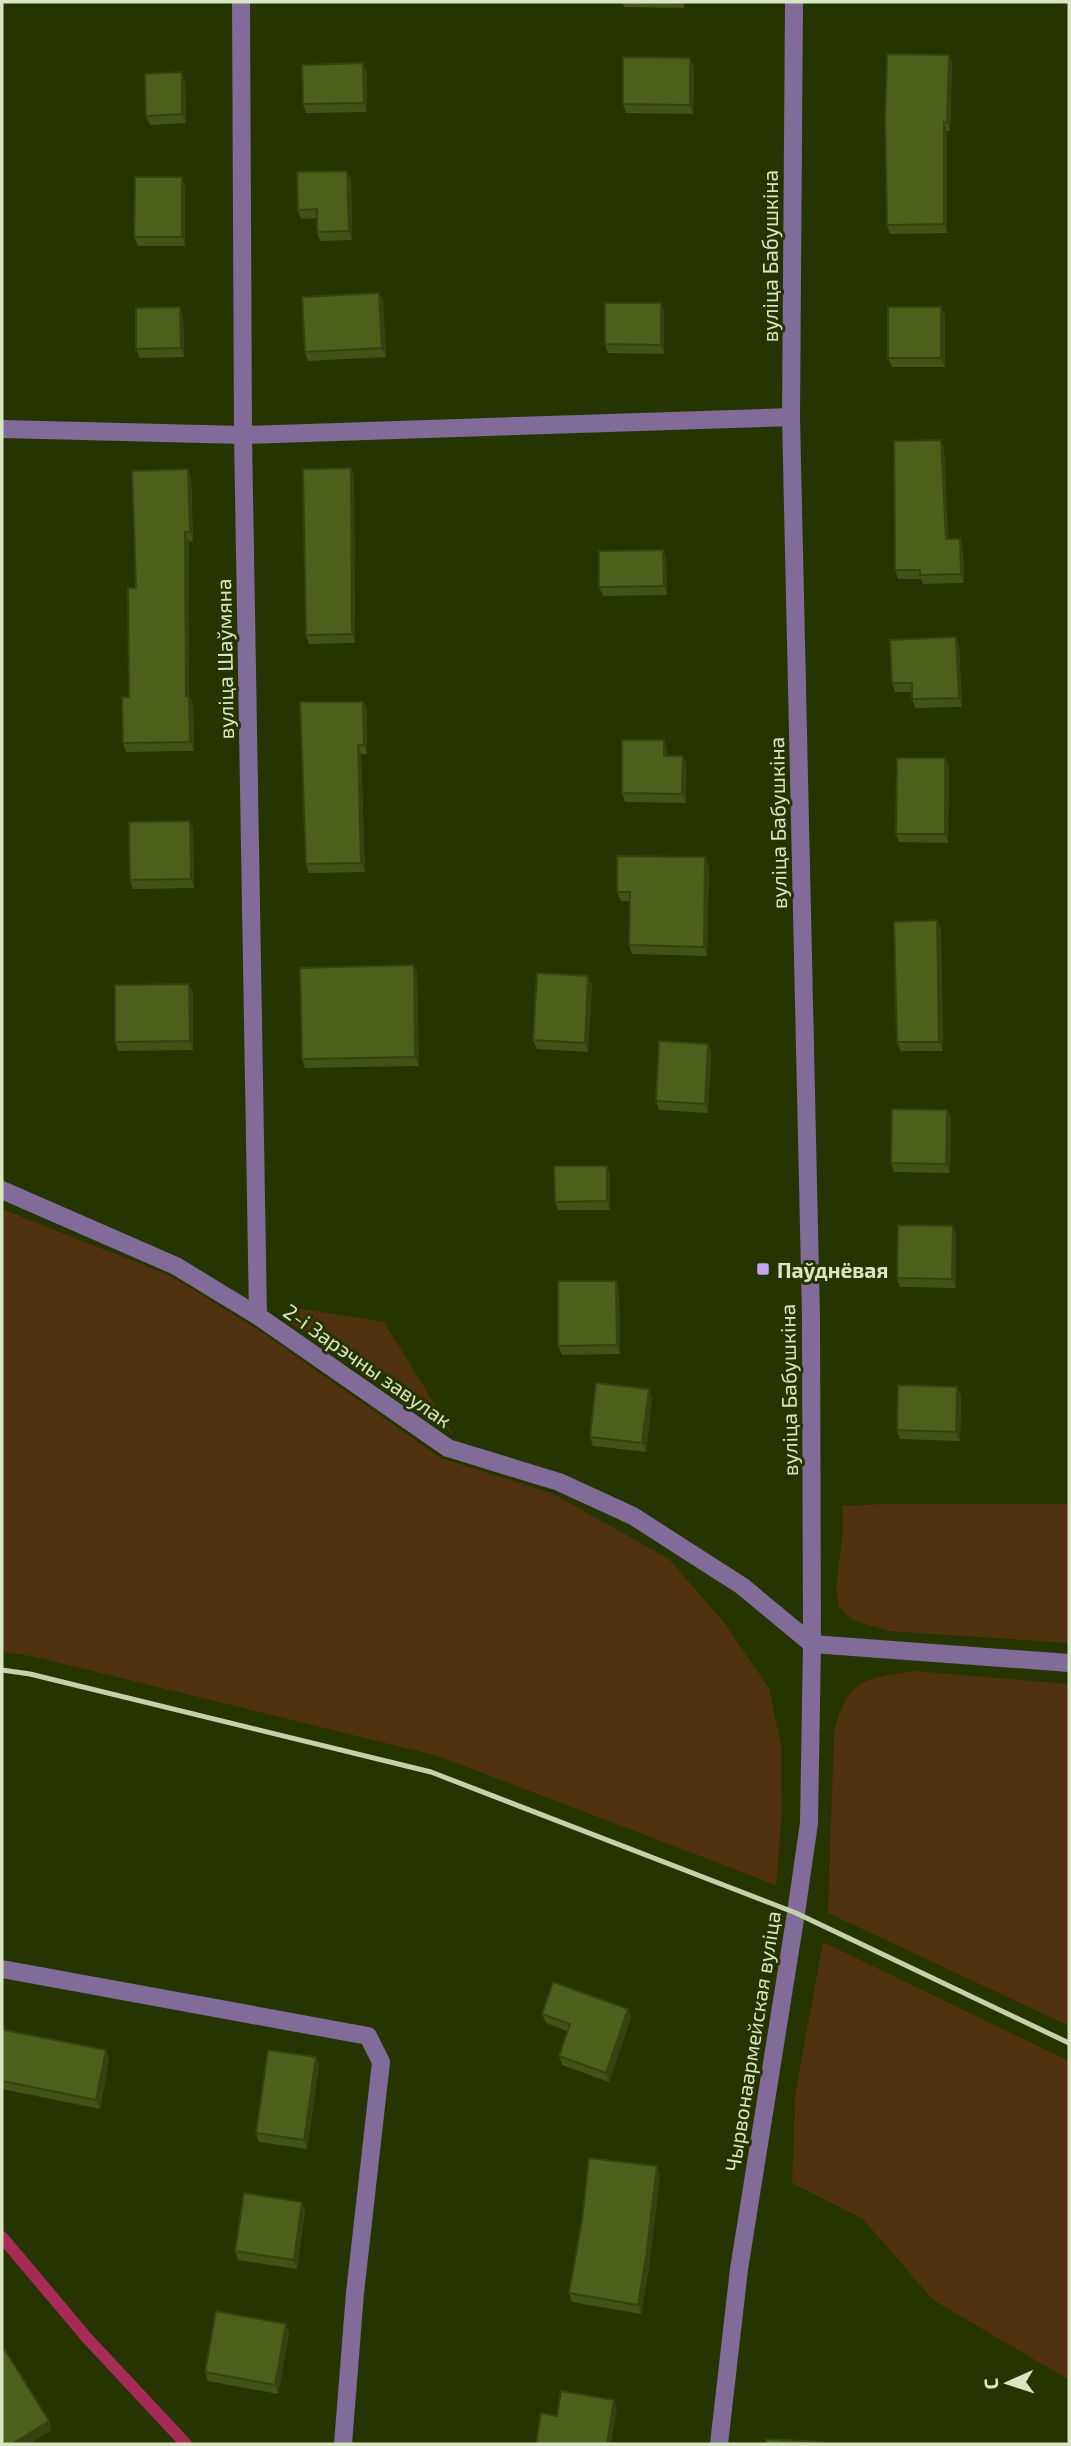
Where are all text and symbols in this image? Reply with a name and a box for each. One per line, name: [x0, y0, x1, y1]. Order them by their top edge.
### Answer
street label: вуліца Бабушкіна: [757, 170, 783, 342]
street label: вуліца Шаўмяна: [210, 578, 239, 740]
street label: вуліца Бабушкіна: [763, 737, 792, 909]
place label: Паўднёвая: [777, 1257, 888, 1282]
marker: Паўднёвая: [755, 1261, 771, 1277]
street label: 2-і Зарэчны завулак: [279, 1298, 457, 1433]
street label: вуліца Бабушкіна: [774, 1304, 803, 1476]
street label: Чырвонаармейская вуліца: [719, 1909, 786, 2173]
north arrow: [973, 2348, 1043, 2418]
text: С: [979, 2378, 1002, 2390]

